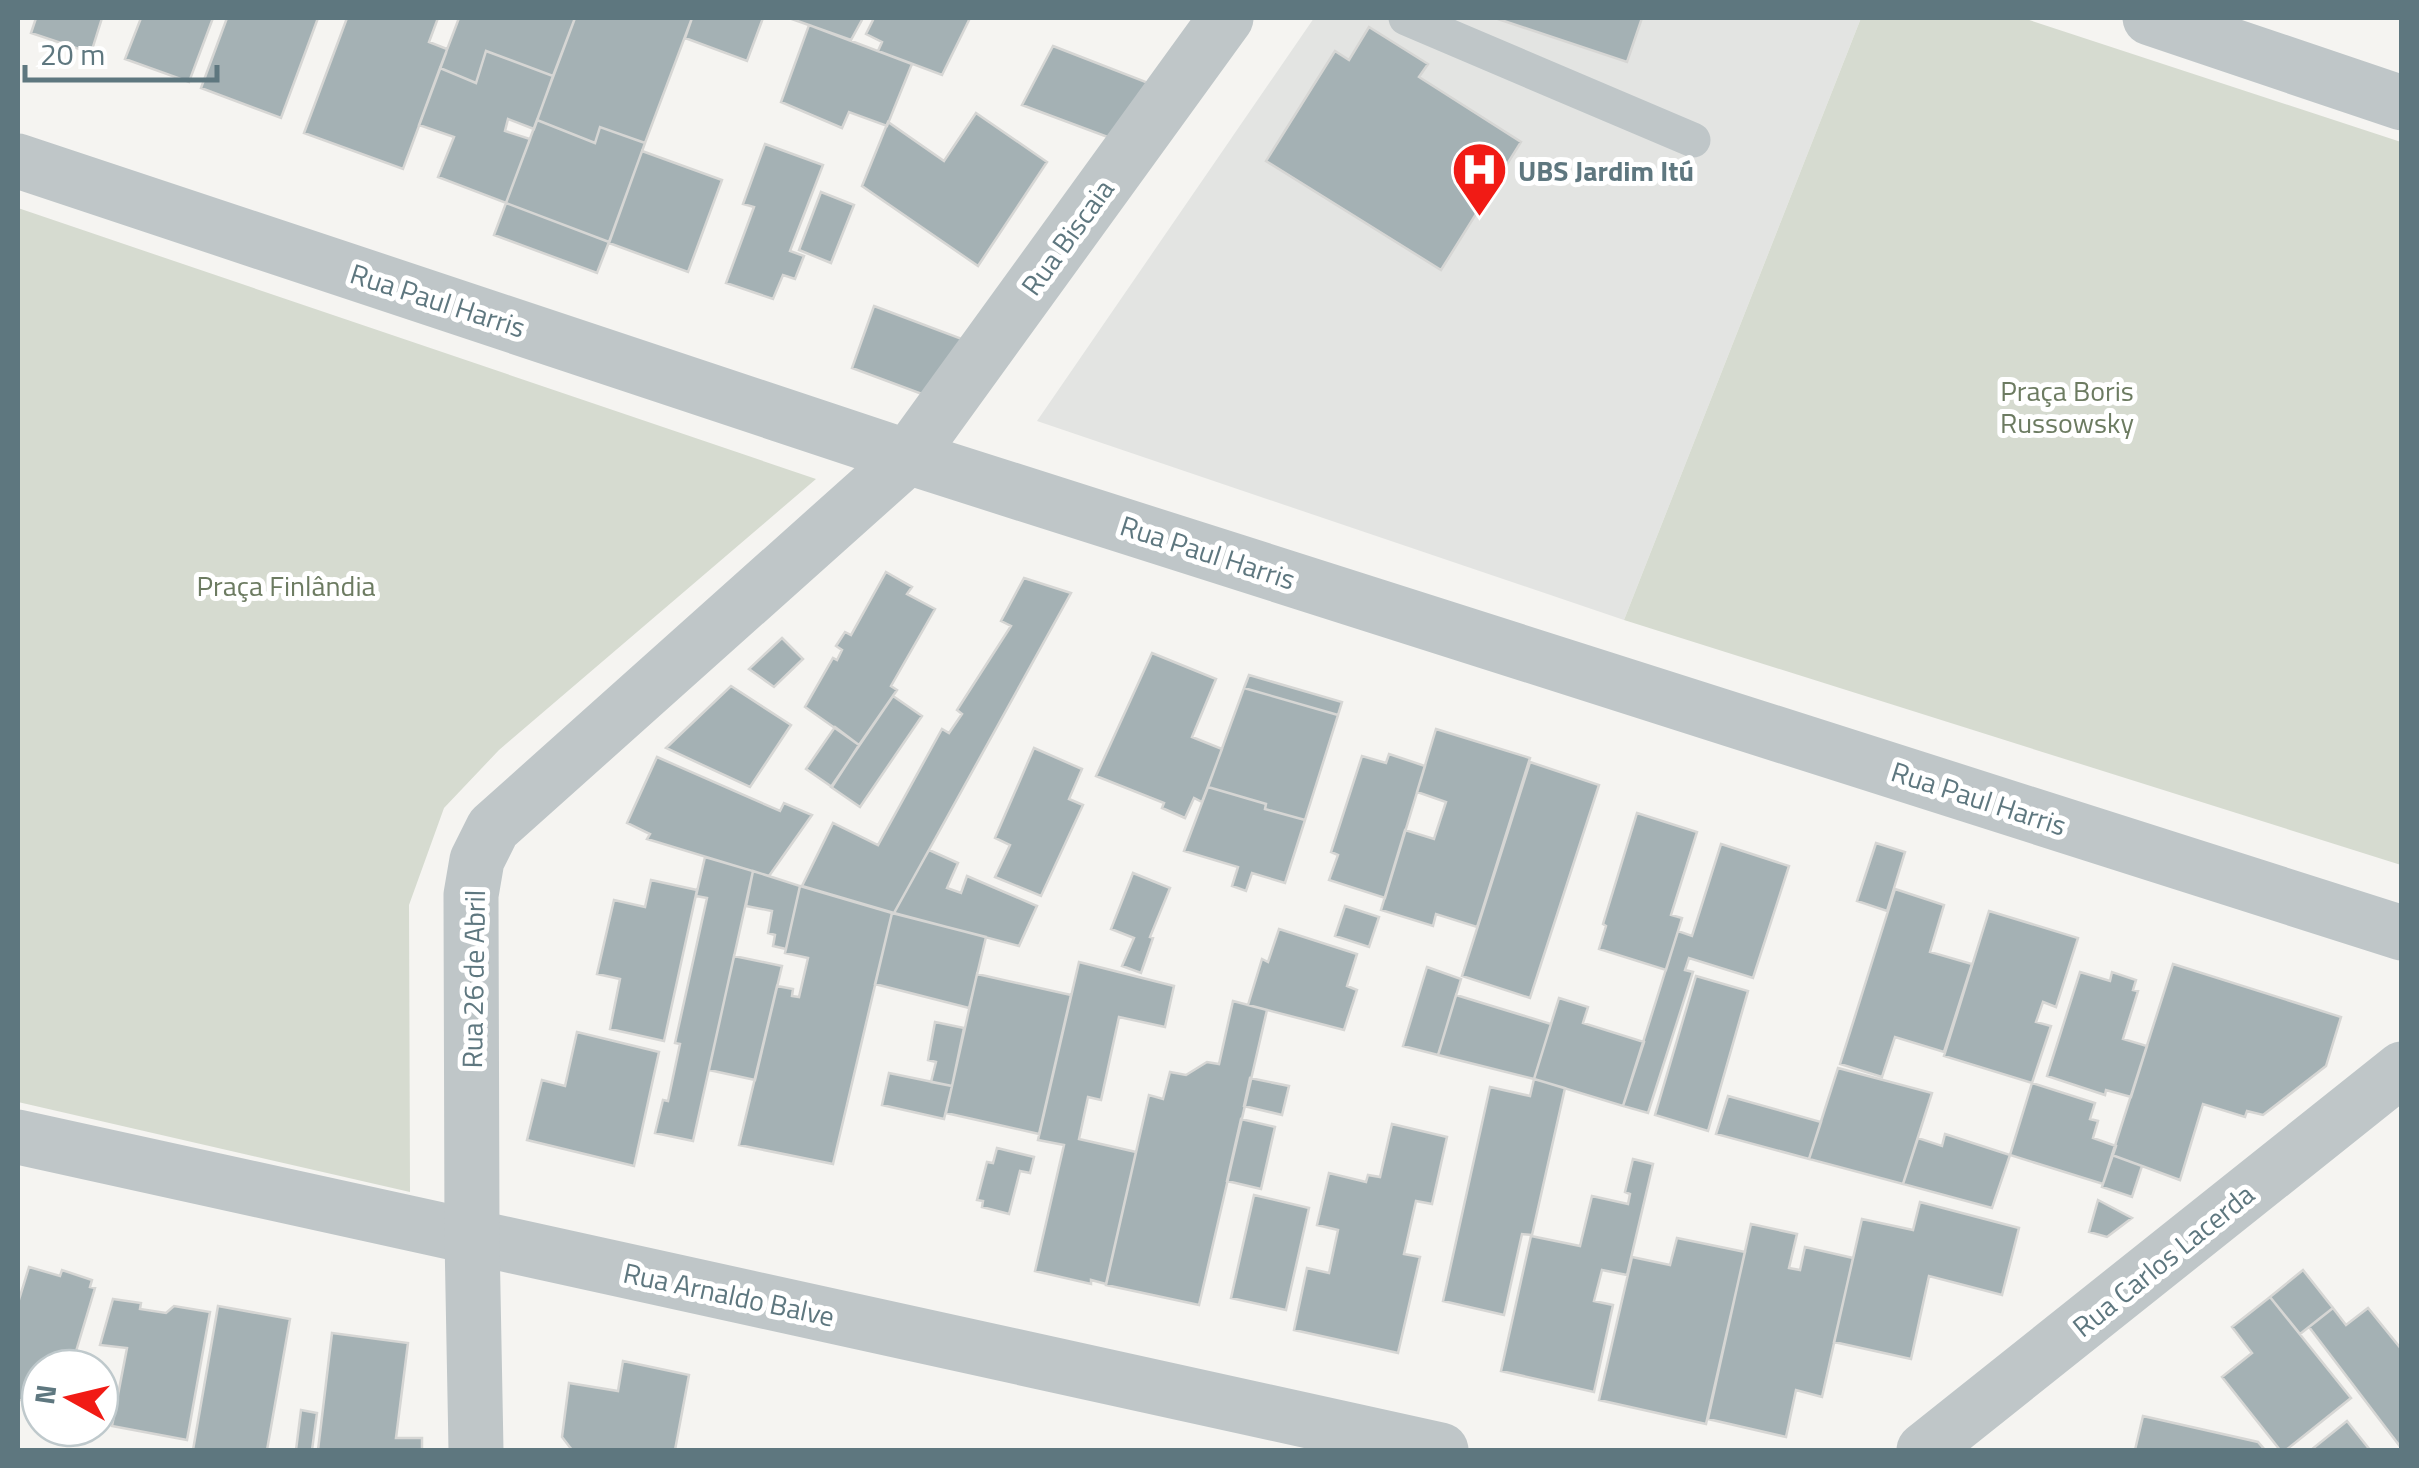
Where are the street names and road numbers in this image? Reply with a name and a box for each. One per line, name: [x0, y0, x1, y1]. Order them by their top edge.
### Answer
street label: Rua Biscaia: [1010, 170, 1124, 304]
street label: Rua Paul Harris: [345, 251, 531, 349]
street label: Rua Paul Harris: [1115, 503, 1301, 601]
street label: Rua Paul Harris: [1886, 749, 2072, 847]
street label: Rua 26 de Abril: [450, 889, 496, 1069]
street label: Rua Carlos Lacerda: [2063, 1173, 2263, 1347]
street label: Rua Arnaldo Balve: [619, 1251, 839, 1337]

